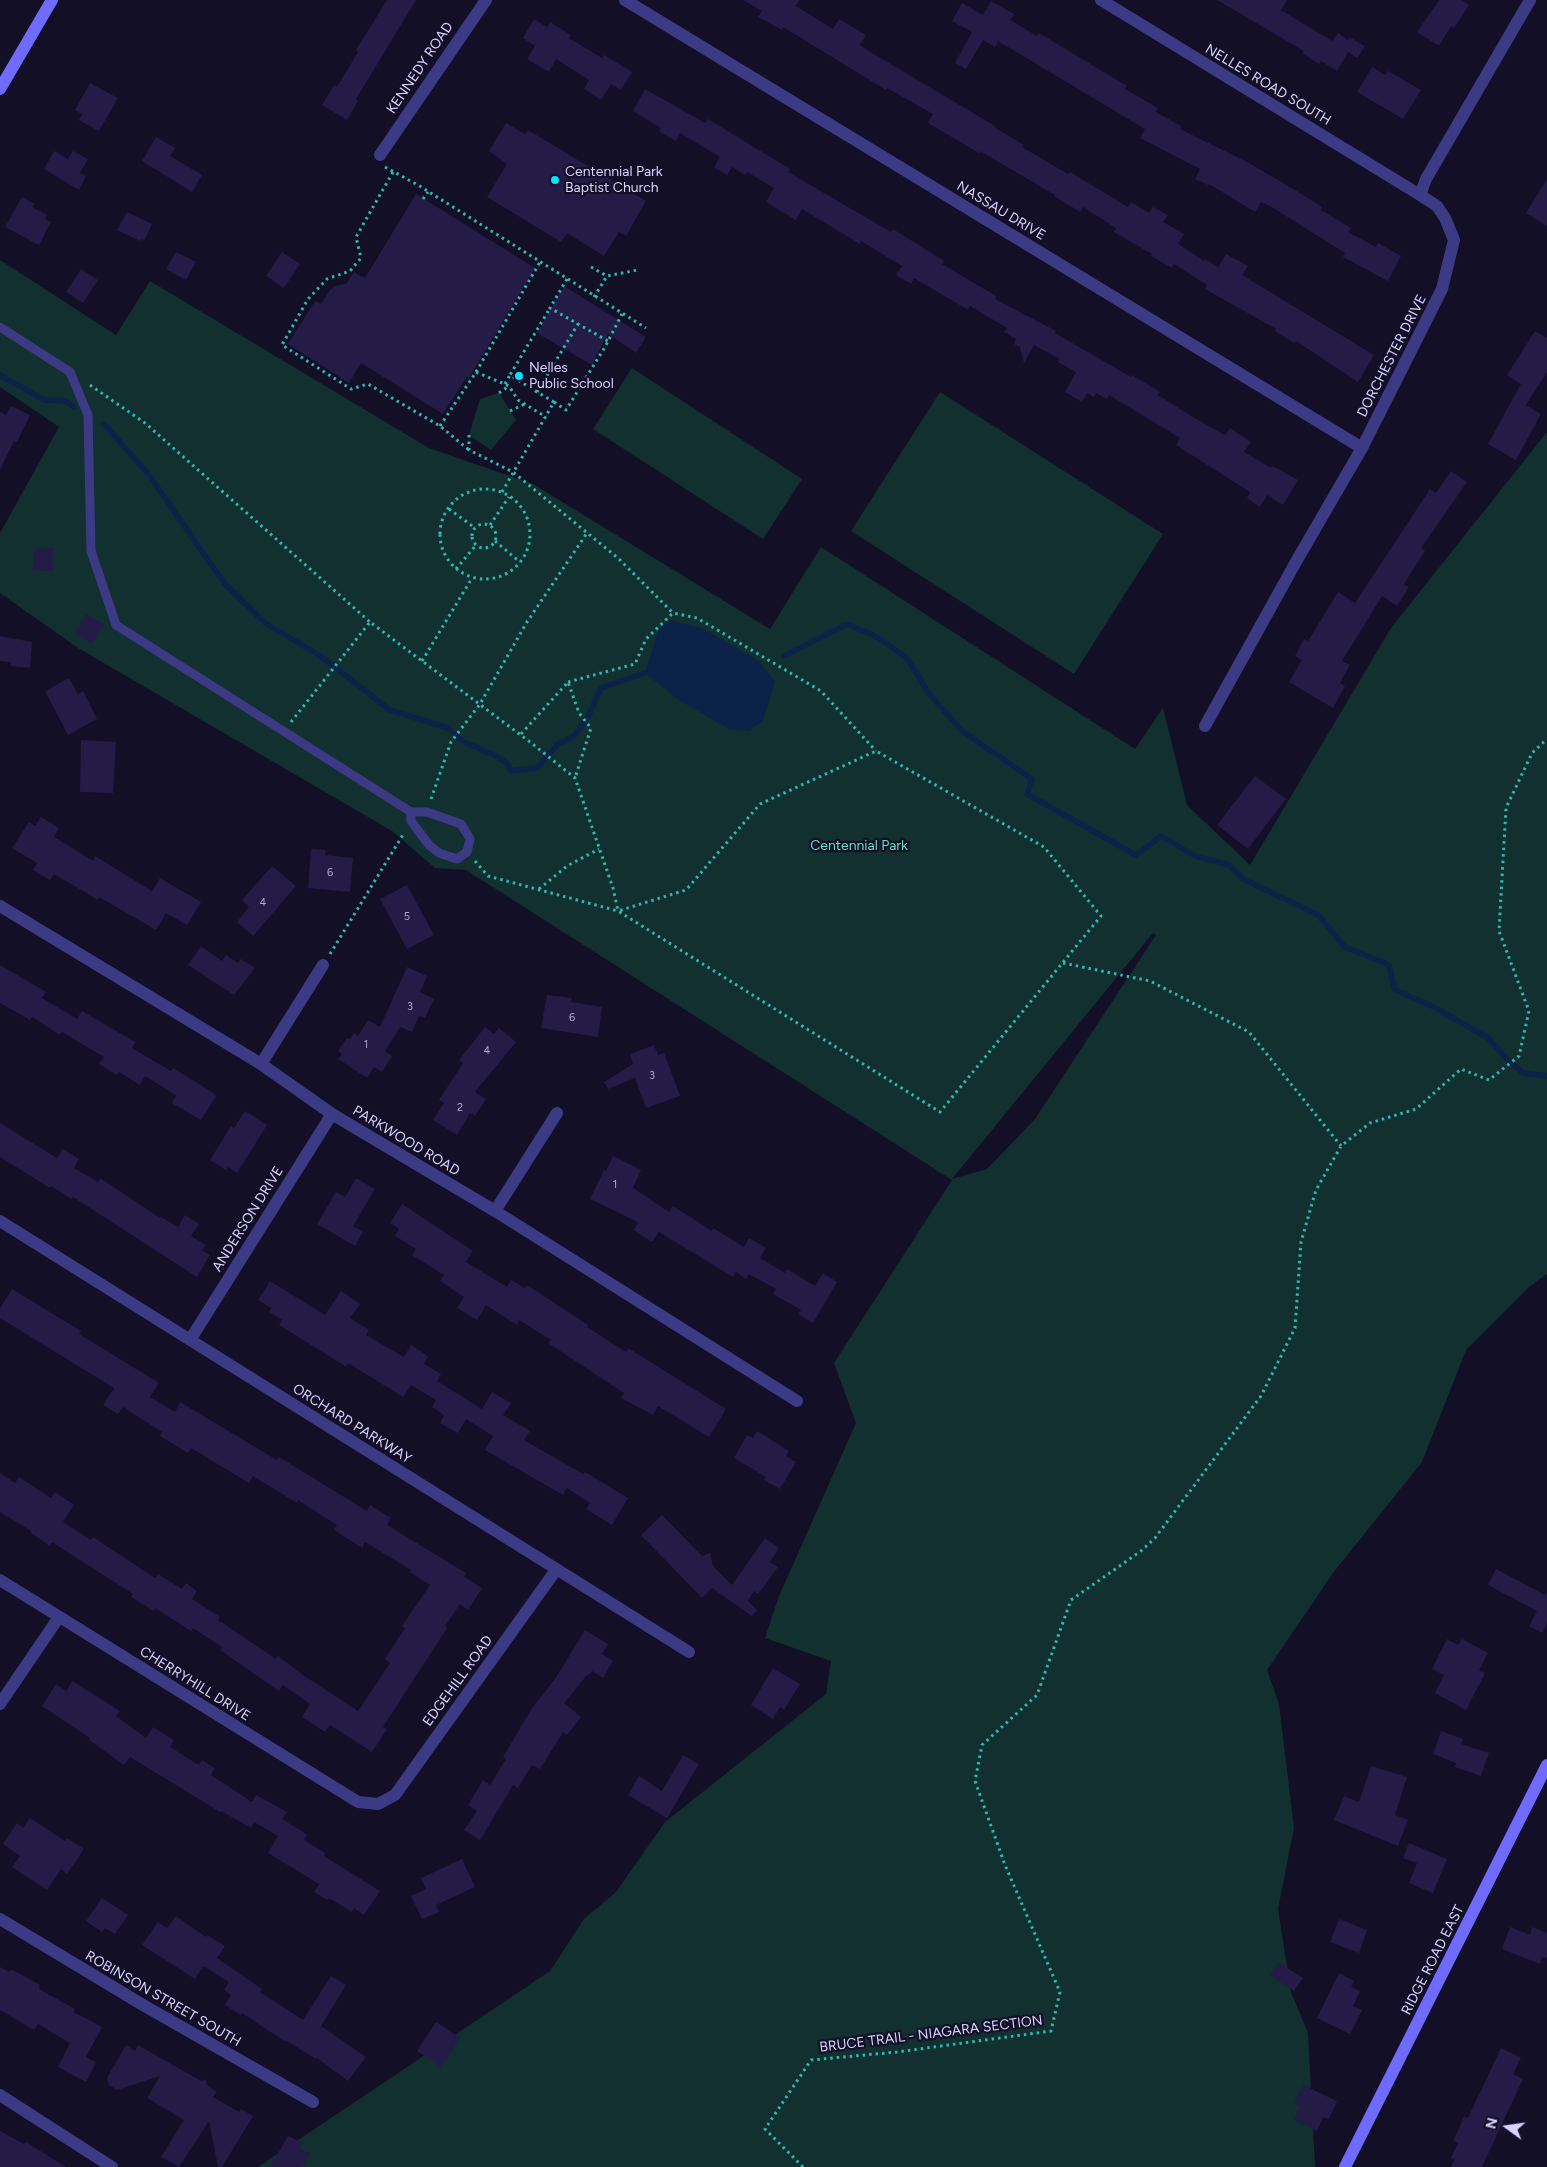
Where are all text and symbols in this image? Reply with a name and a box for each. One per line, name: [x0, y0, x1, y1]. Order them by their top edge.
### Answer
street label: KENNEDY ROAD: [383, 19, 457, 117]
street label: NELLES ROAD SOUTH: [1202, 41, 1334, 129]
place label: Centennial Park Baptist Church: [565, 164, 663, 196]
marker: Centennial Park Baptist Church: [549, 174, 561, 186]
street label: NASSAU DRIVE: [954, 178, 1048, 244]
street label: DORCHESTER DRIVE: [1354, 292, 1430, 420]
place label: Nelles Public School: [529, 360, 614, 392]
marker: Nelles Public School: [513, 370, 525, 382]
park label: Centennial Park: [810, 838, 908, 854]
house number: 6: [327, 866, 333, 880]
house number: 4: [260, 896, 266, 910]
house number: 5: [404, 910, 410, 924]
house number: 3: [407, 1000, 413, 1014]
house number: 6: [569, 1011, 575, 1025]
house number: 1: [364, 1038, 368, 1052]
house number: 4: [484, 1044, 490, 1058]
house number: 3: [649, 1069, 655, 1083]
house number: 2: [457, 1101, 463, 1115]
street label: PARKWOOD ROAD: [349, 1102, 463, 1180]
street label: ANDERSON DRIVE: [209, 1163, 287, 1275]
house number: 1: [613, 1178, 617, 1192]
street label: ORCHARD PARKWAY: [289, 1381, 415, 1467]
street label: EDGEHILL ROAD: [419, 1632, 497, 1730]
street label: CHERRYHILL DRIVE: [137, 1643, 253, 1725]
street label: RIDGE ROAD EAST: [1398, 1902, 1468, 2018]
street label: ROBINSON STREET SOUTH: [82, 1948, 244, 2050]
street label: BRUCE TRAIL - NIAGARA SECTION: [819, 2012, 1043, 2056]
north arrow: [1482, 2102, 1532, 2152]
text: N: [1482, 2116, 1502, 2131]

